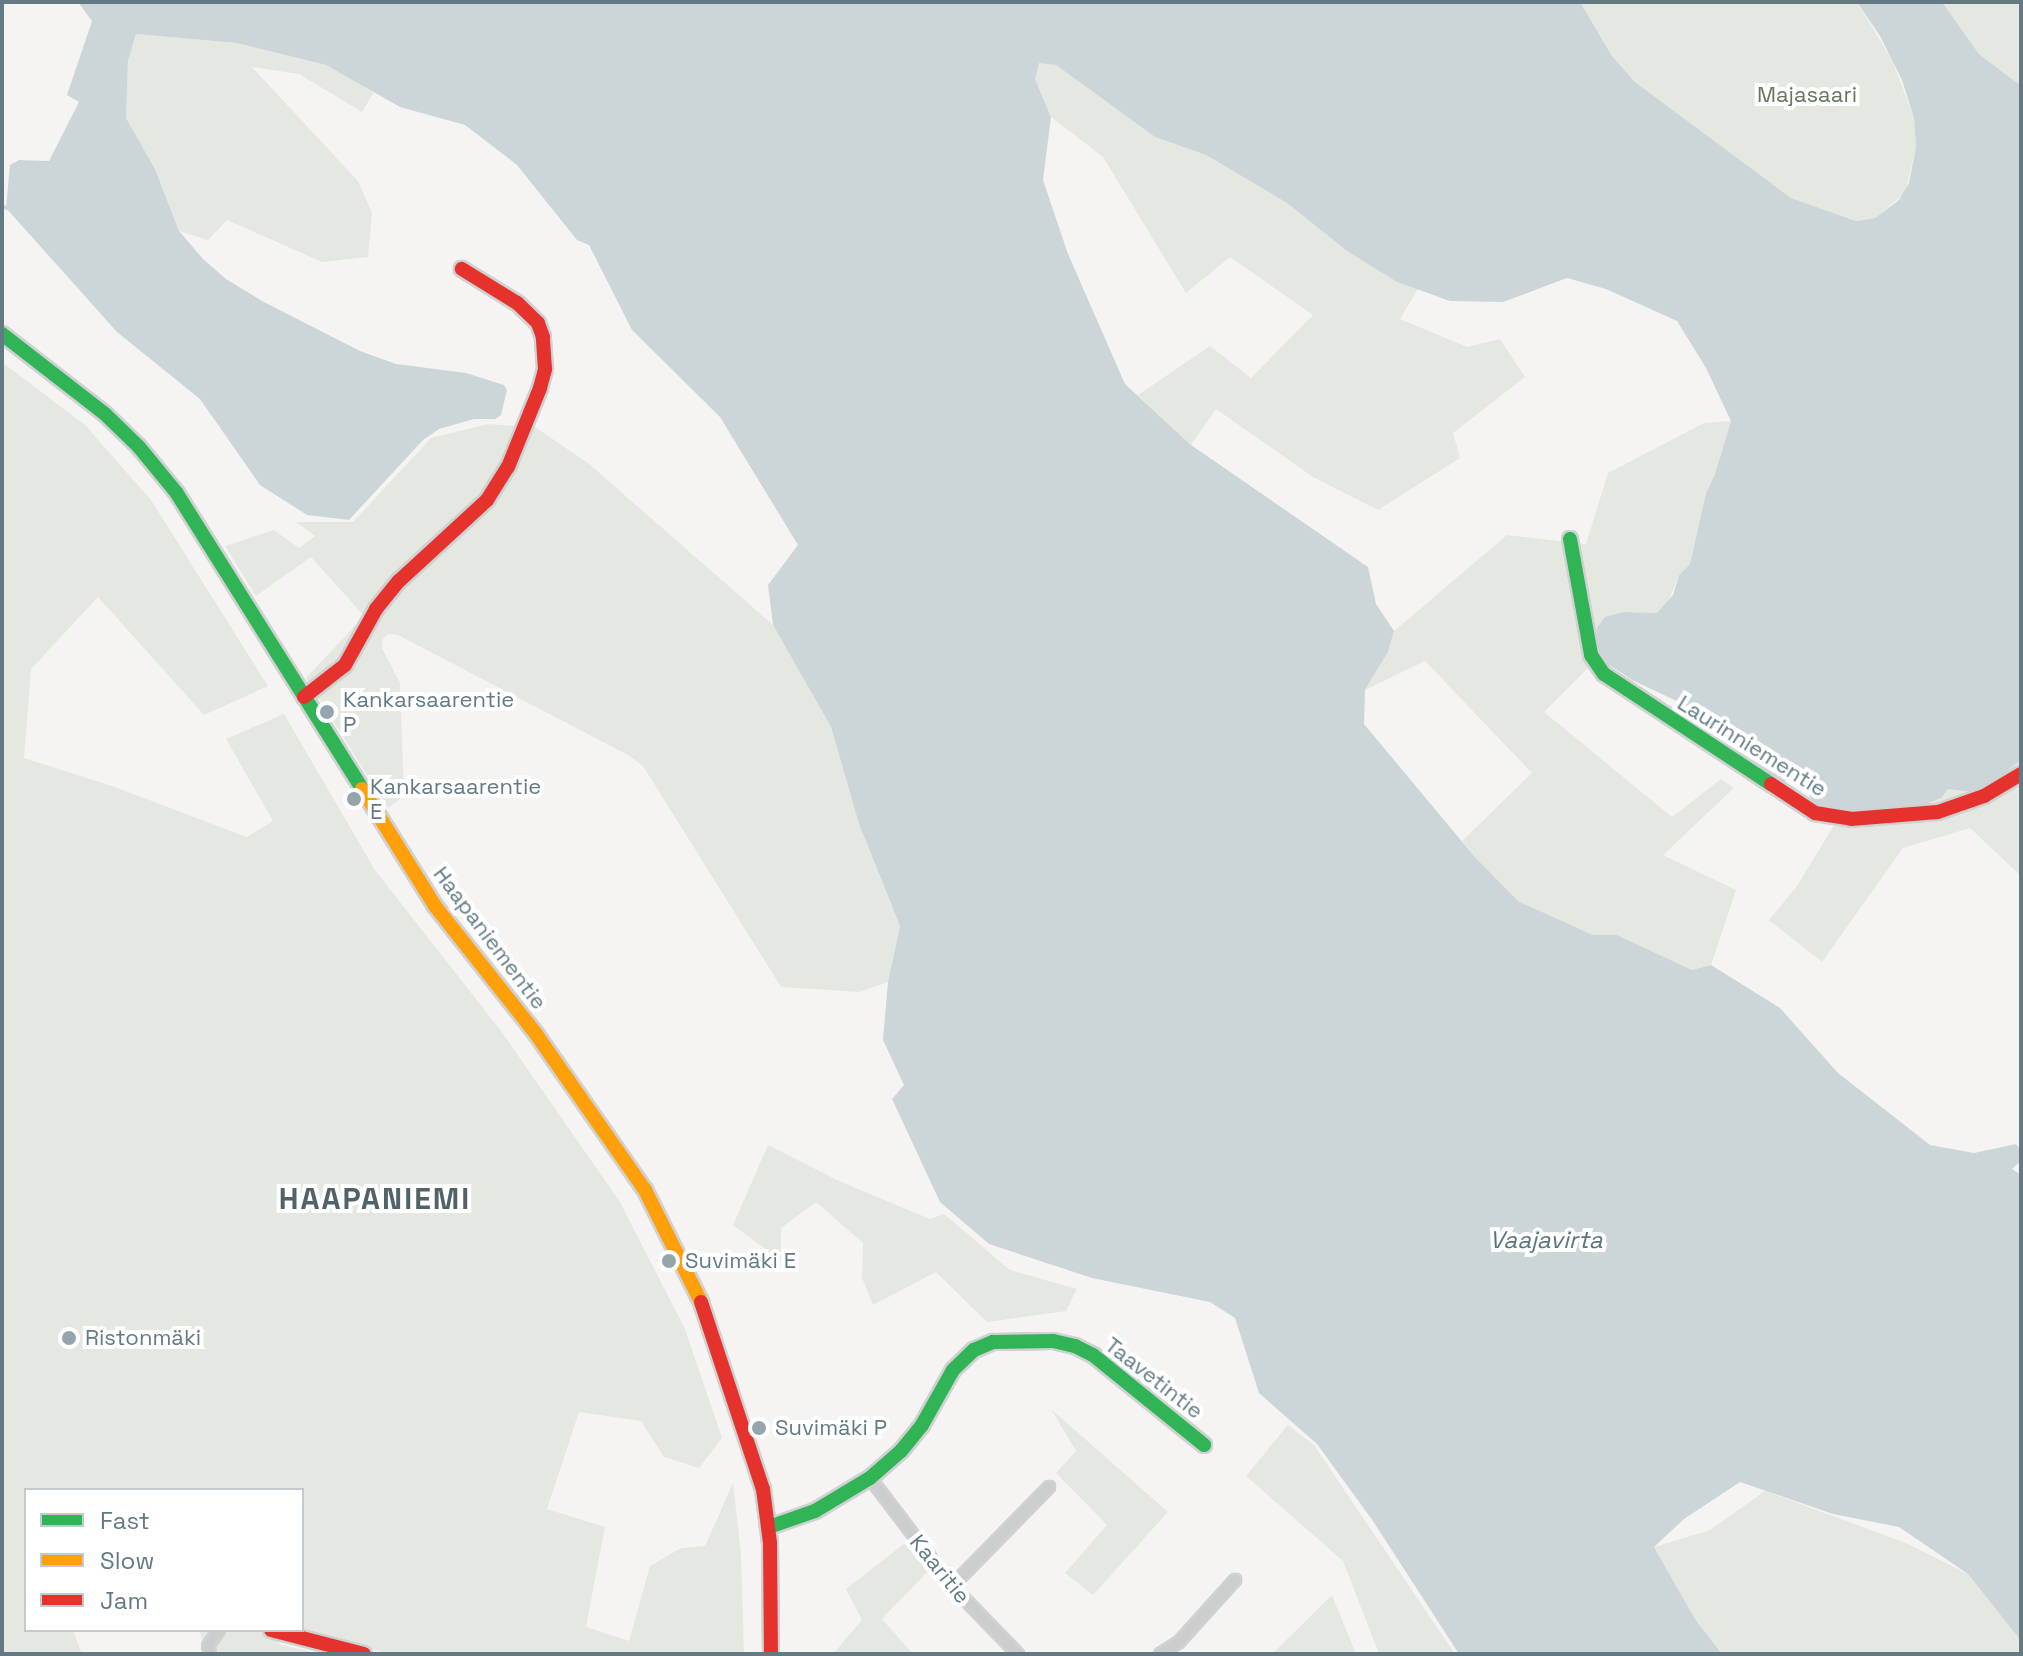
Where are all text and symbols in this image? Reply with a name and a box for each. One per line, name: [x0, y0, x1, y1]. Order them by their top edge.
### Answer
park label: Majasaari: [1757, 82, 1857, 108]
place label: Kankarsaarentie P: [343, 686, 514, 738]
street label: Laurinniementie: [1673, 690, 1831, 802]
marker: Kankarsaarentie P: [318, 703, 336, 721]
place label: Kankarsaarentie E: [370, 773, 541, 824]
marker: Kankarsaarentie E: [345, 790, 363, 808]
street label: Haapaniementie: [428, 861, 552, 1015]
district label: HAAPANIEMI: [279, 1181, 471, 1217]
water label: Vaajavirta: [1489, 1226, 1603, 1254]
place label: Suvimäki E: [685, 1248, 796, 1274]
marker: Suvimäki E: [660, 1252, 678, 1270]
place label: Ristonmäki: [85, 1325, 201, 1351]
marker: Ristonmäki: [60, 1329, 78, 1347]
street label: Taavetintie: [1100, 1332, 1208, 1424]
place label: Suvimäki P: [775, 1415, 887, 1441]
marker: Suvimäki P: [750, 1419, 768, 1437]
legend: [24, 1488, 304, 1632]
text: Fast: [100, 1505, 150, 1536]
street label: Kaaritie: [904, 1529, 976, 1609]
text: Slow: [100, 1545, 154, 1576]
text: Jam: [100, 1585, 148, 1616]

